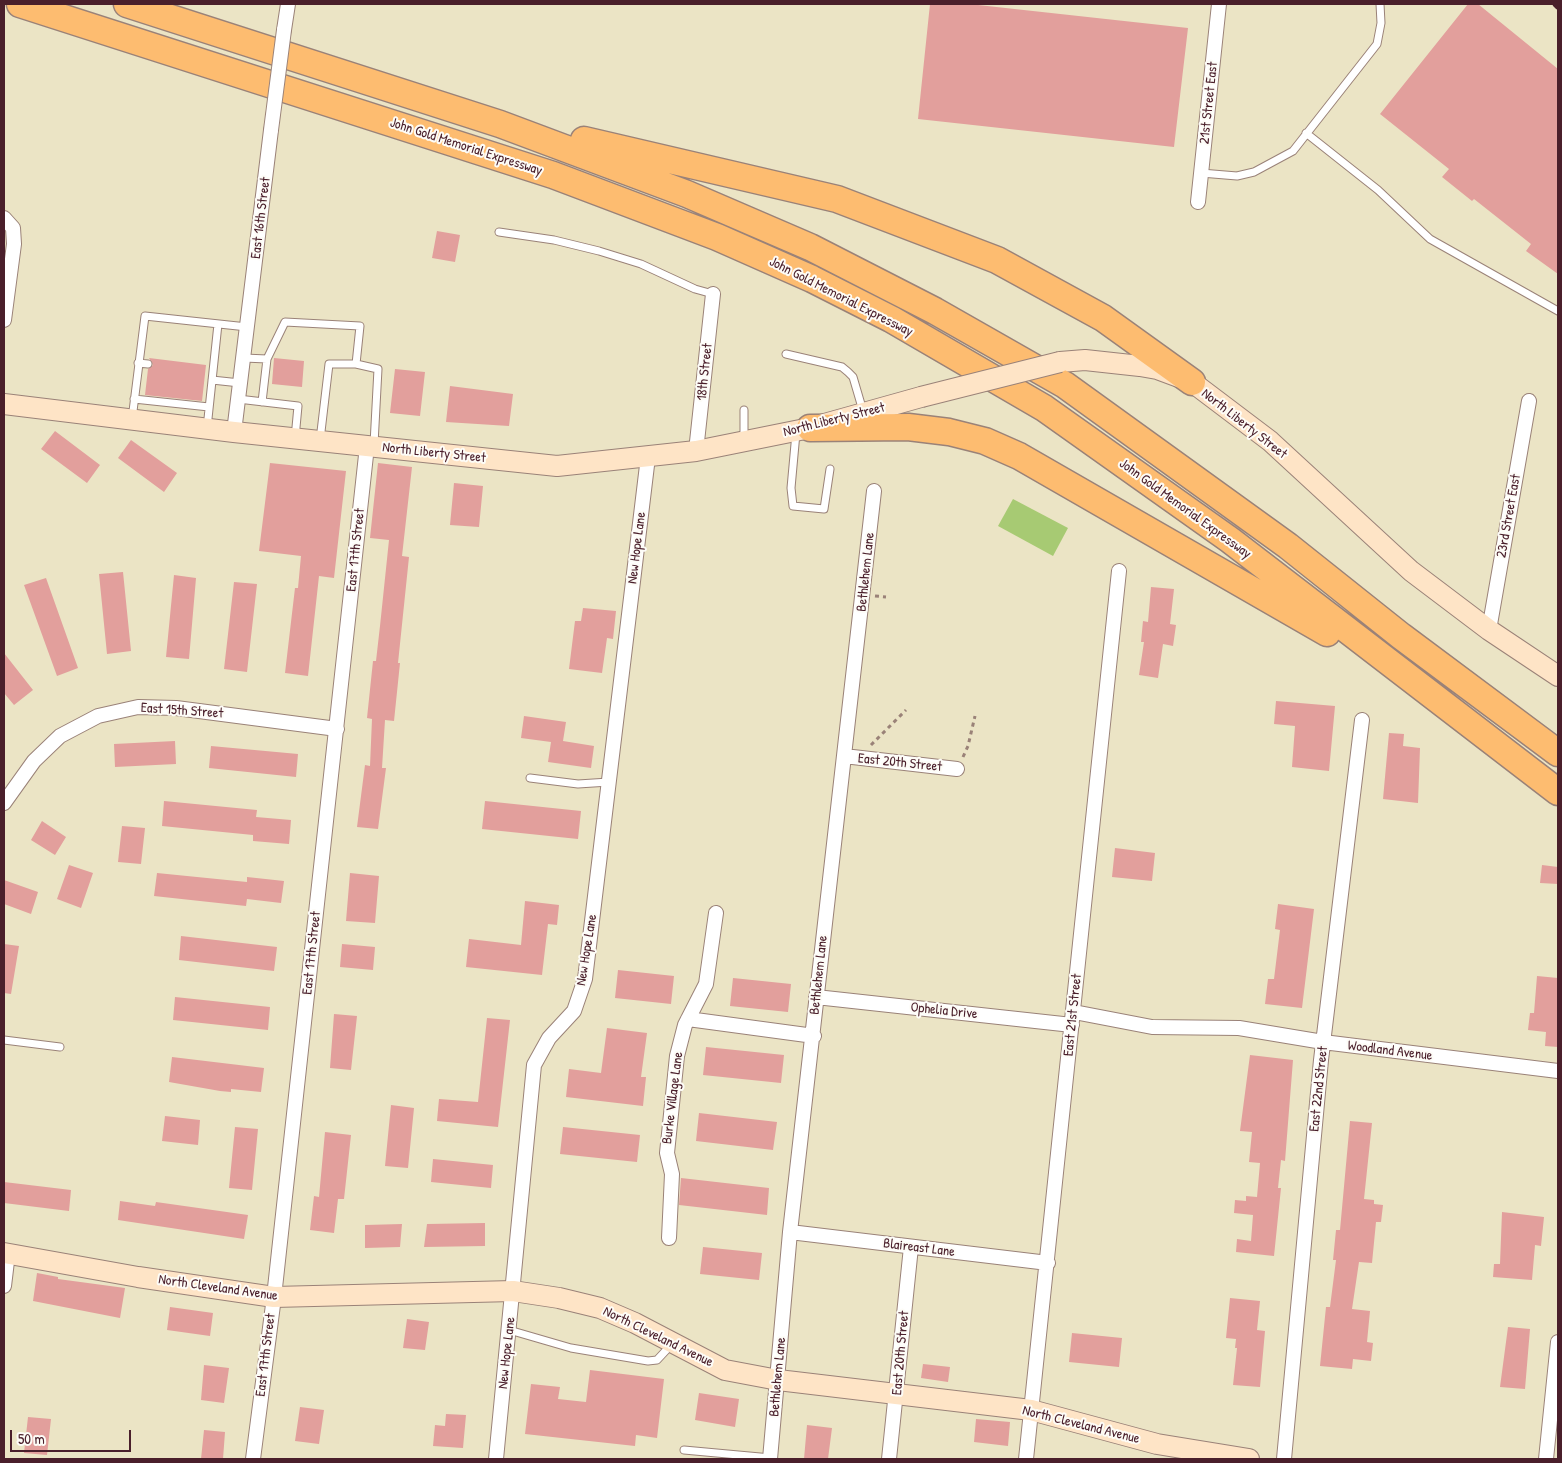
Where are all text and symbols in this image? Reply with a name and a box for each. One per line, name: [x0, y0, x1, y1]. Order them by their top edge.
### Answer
street label: 21st Street East: [1196, 61, 1222, 145]
street label: John Gold Memorial Expressway: [388, 114, 544, 180]
street label: East 16th Street: [248, 176, 274, 260]
street label: John Gold Memorial Expressway: [766, 253, 916, 341]
street label: 18th Street: [694, 342, 716, 402]
street label: North Liberty Street: [1198, 385, 1290, 463]
street label: North Liberty Street: [782, 399, 886, 441]
street label: North Liberty Street: [381, 439, 487, 467]
street label: John Gold Memorial Expressway: [1116, 455, 1254, 563]
street label: 23rd Street East: [1493, 473, 1525, 559]
street label: East 17th Street: [343, 508, 369, 592]
street label: New Hope Lane: [624, 511, 650, 585]
street label: Bethlehem Lane: [853, 532, 879, 612]
street label: East 15th Street: [140, 700, 224, 722]
street label: East 20th Street: [857, 750, 943, 776]
street label: East 17th Street: [299, 911, 325, 995]
street label: New Hope Lane: [573, 913, 601, 987]
street label: Bethlehem Lane: [806, 935, 832, 1015]
street label: East 21st Street: [1060, 973, 1086, 1057]
street label: Ophelia Drive: [910, 999, 978, 1023]
street label: Woodland Avenue: [1347, 1037, 1433, 1065]
street label: East 22nd Street: [1306, 1045, 1332, 1133]
street label: Burke Village Lane: [659, 1051, 687, 1145]
street label: Blaireast Lane: [882, 1235, 956, 1261]
street label: North Cleveland Avenue: [157, 1271, 279, 1305]
street label: North Cleveland Avenue: [600, 1303, 716, 1371]
street label: East 20th Street: [889, 1310, 913, 1396]
street label: East 17th Street: [253, 1312, 279, 1398]
street label: New Hope Lane: [495, 1316, 519, 1390]
street label: Bethlehem Lane: [766, 1337, 790, 1417]
street label: North Cleveland Avenue: [1021, 1402, 1141, 1448]
scale bar: [12, 1420, 134, 1452]
text: 50 m: [18, 1428, 45, 1449]

